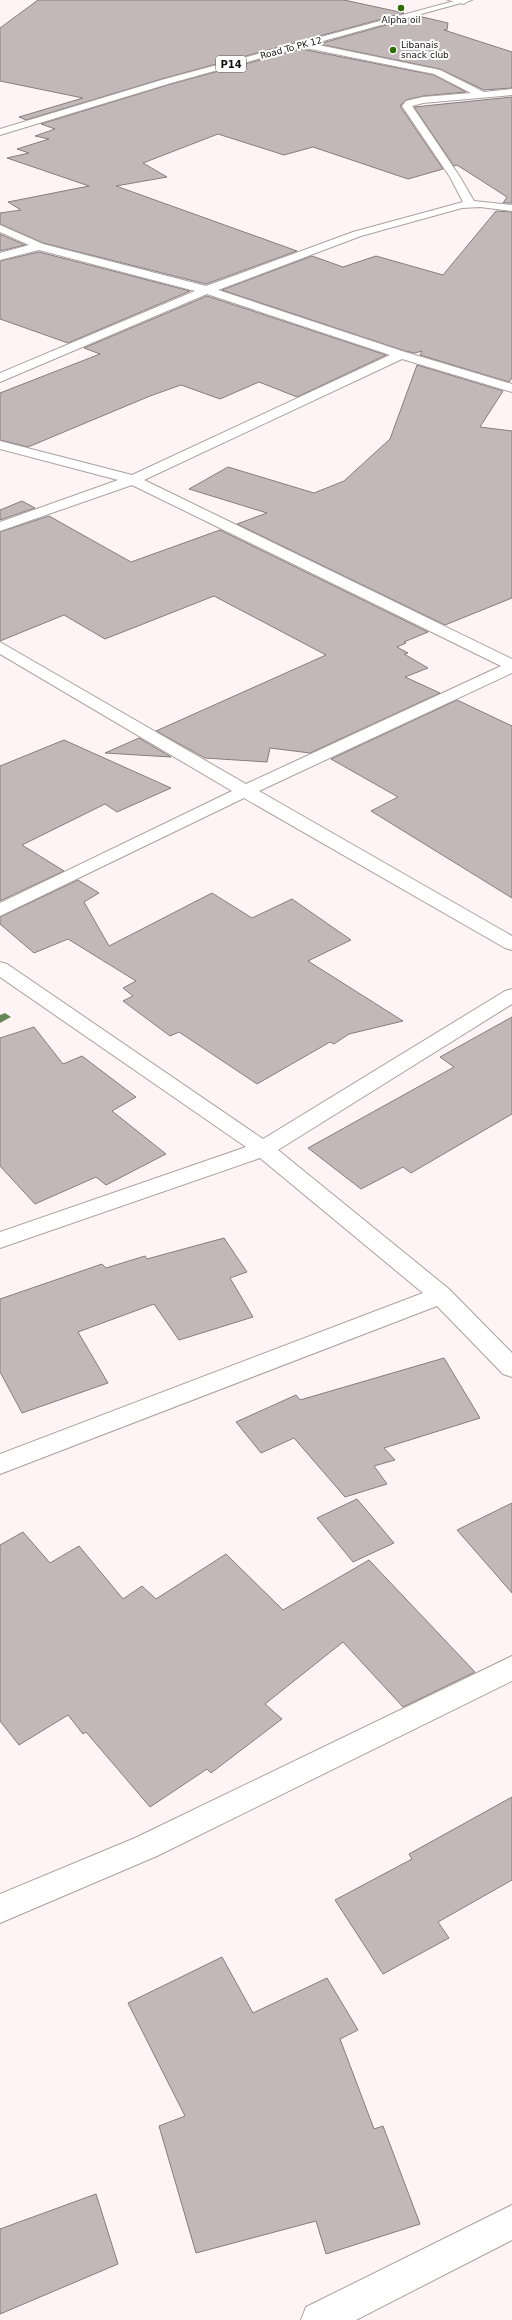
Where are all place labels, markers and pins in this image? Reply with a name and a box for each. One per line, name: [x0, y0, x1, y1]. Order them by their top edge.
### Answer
marker: Alpha oil: [396, 3, 406, 13]
place label: Alpha oil: [382, 15, 420, 25]
place label: Libanais snack club: [401, 40, 449, 60]
marker: Libanais snack club: [388, 45, 398, 55]

